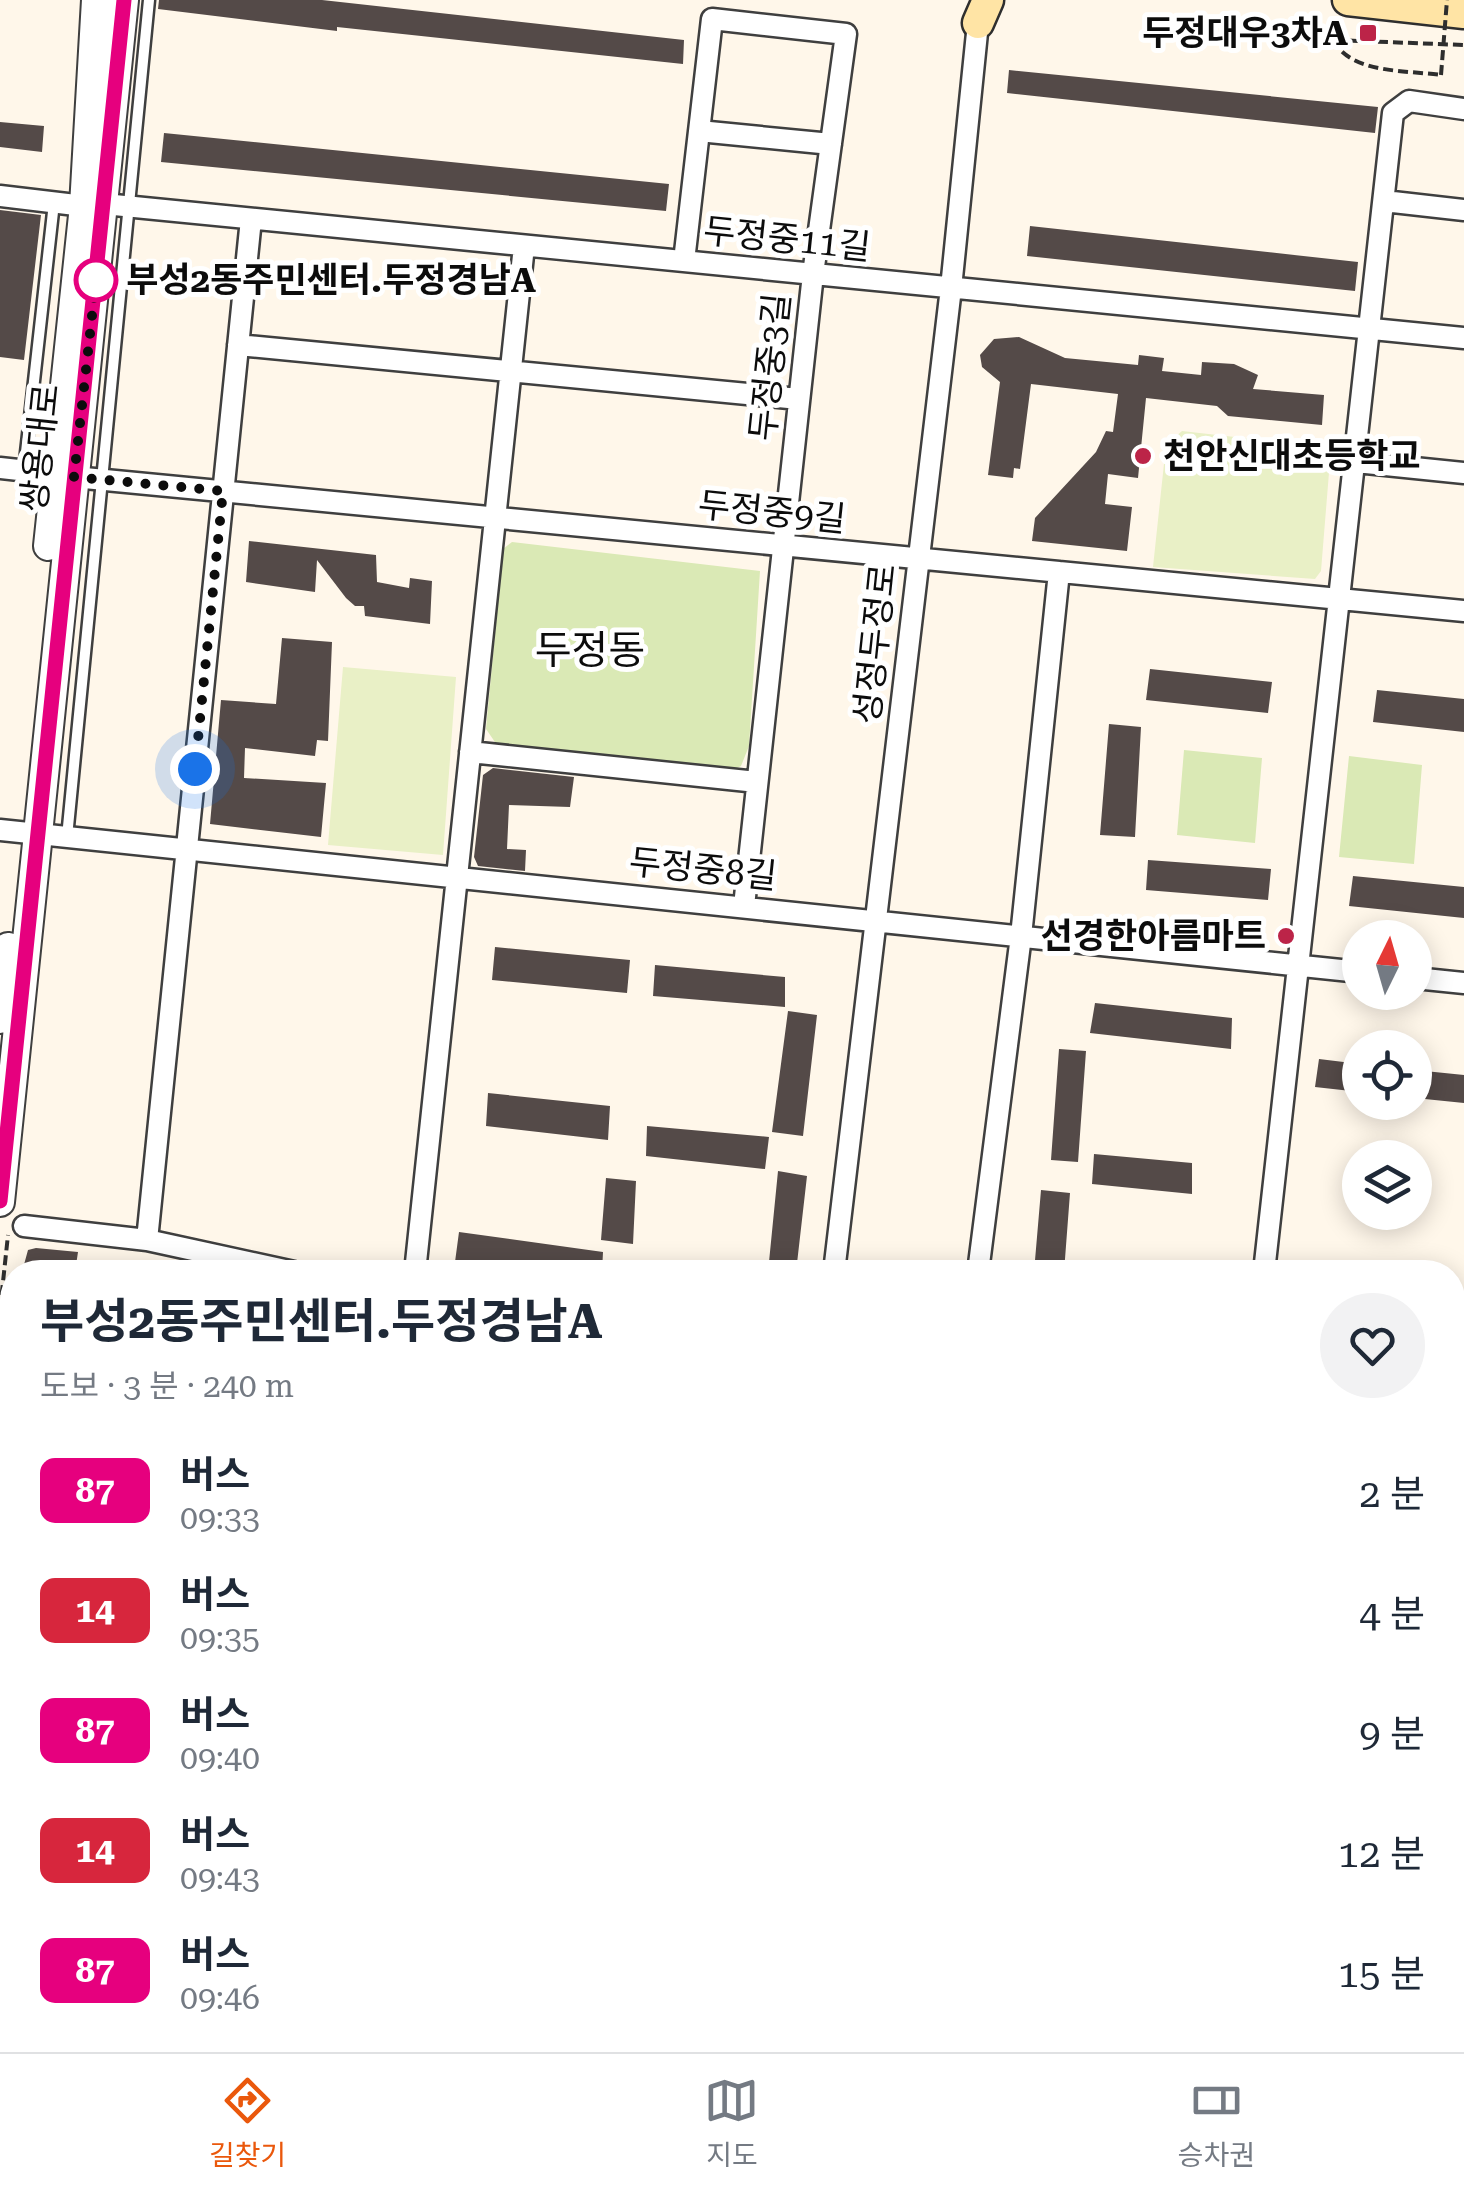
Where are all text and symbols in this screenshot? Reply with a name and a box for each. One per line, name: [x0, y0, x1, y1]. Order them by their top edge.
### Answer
place label: 두정대우3차A: [1142, 13, 1348, 54]
marker: 두정대우3차A: [1357, 22, 1379, 44]
street label: 두정중11길: [701, 210, 873, 269]
marker: 부성2동주민센터.두정경남A: [75, 259, 117, 301]
place label: 부성2동주민센터.두정경남A: [126, 260, 536, 301]
street label: 두정중3길: [742, 291, 799, 443]
street label: 쌍용대로: [13, 382, 68, 514]
place label: 천안신대초등학교: [1163, 436, 1421, 477]
marker: 천안신대초등학교: [1132, 445, 1154, 467]
street label: 두정중9길: [696, 484, 848, 541]
street label: 성정두정로: [847, 562, 904, 726]
district label: 두정동: [535, 627, 645, 674]
your location: [170, 744, 220, 794]
street label: 두정중8길: [627, 841, 779, 898]
place label: 선경한아름마트: [1041, 916, 1266, 957]
north arrow: [1342, 920, 1432, 1010]
map controls: [1342, 920, 1432, 1230]
marker: 선경한아름마트: [1275, 925, 1297, 947]
button: locate: [1342, 1030, 1432, 1120]
button: layers: [1342, 1140, 1432, 1230]
button: heart: [1320, 1293, 1425, 1398]
text: 부성2동주민센터.두정경남A: [40, 1294, 602, 1350]
text: 도보 · 3 분 · 240 m: [40, 1367, 294, 1405]
text: 버스: [180, 1453, 250, 1497]
text: 87: [75, 1470, 115, 1511]
text: 2 분: [1359, 1472, 1425, 1516]
text: 09:33: [180, 1499, 260, 1537]
text: 버스: [180, 1573, 250, 1617]
text: 14: [75, 1590, 115, 1631]
text: 4 분: [1359, 1592, 1425, 1636]
text: 09:35: [180, 1619, 260, 1657]
text: 버스: [180, 1693, 250, 1737]
text: 87: [75, 1710, 115, 1751]
text: 9 분: [1359, 1712, 1425, 1756]
text: 09:40: [180, 1739, 260, 1777]
text: 버스: [180, 1813, 250, 1857]
text: 14: [75, 1830, 115, 1871]
text: 12 분: [1338, 1832, 1425, 1876]
text: 09:43: [180, 1859, 260, 1897]
text: 버스: [180, 1933, 250, 1977]
text: 87: [75, 1950, 115, 1991]
text: 15 분: [1338, 1952, 1425, 1996]
text: 09:46: [180, 1979, 260, 2017]
tab: 길찾기: [209, 2073, 286, 2173]
tab: 지도: [704, 2073, 759, 2173]
tab: 승차권: [1178, 2073, 1255, 2173]

